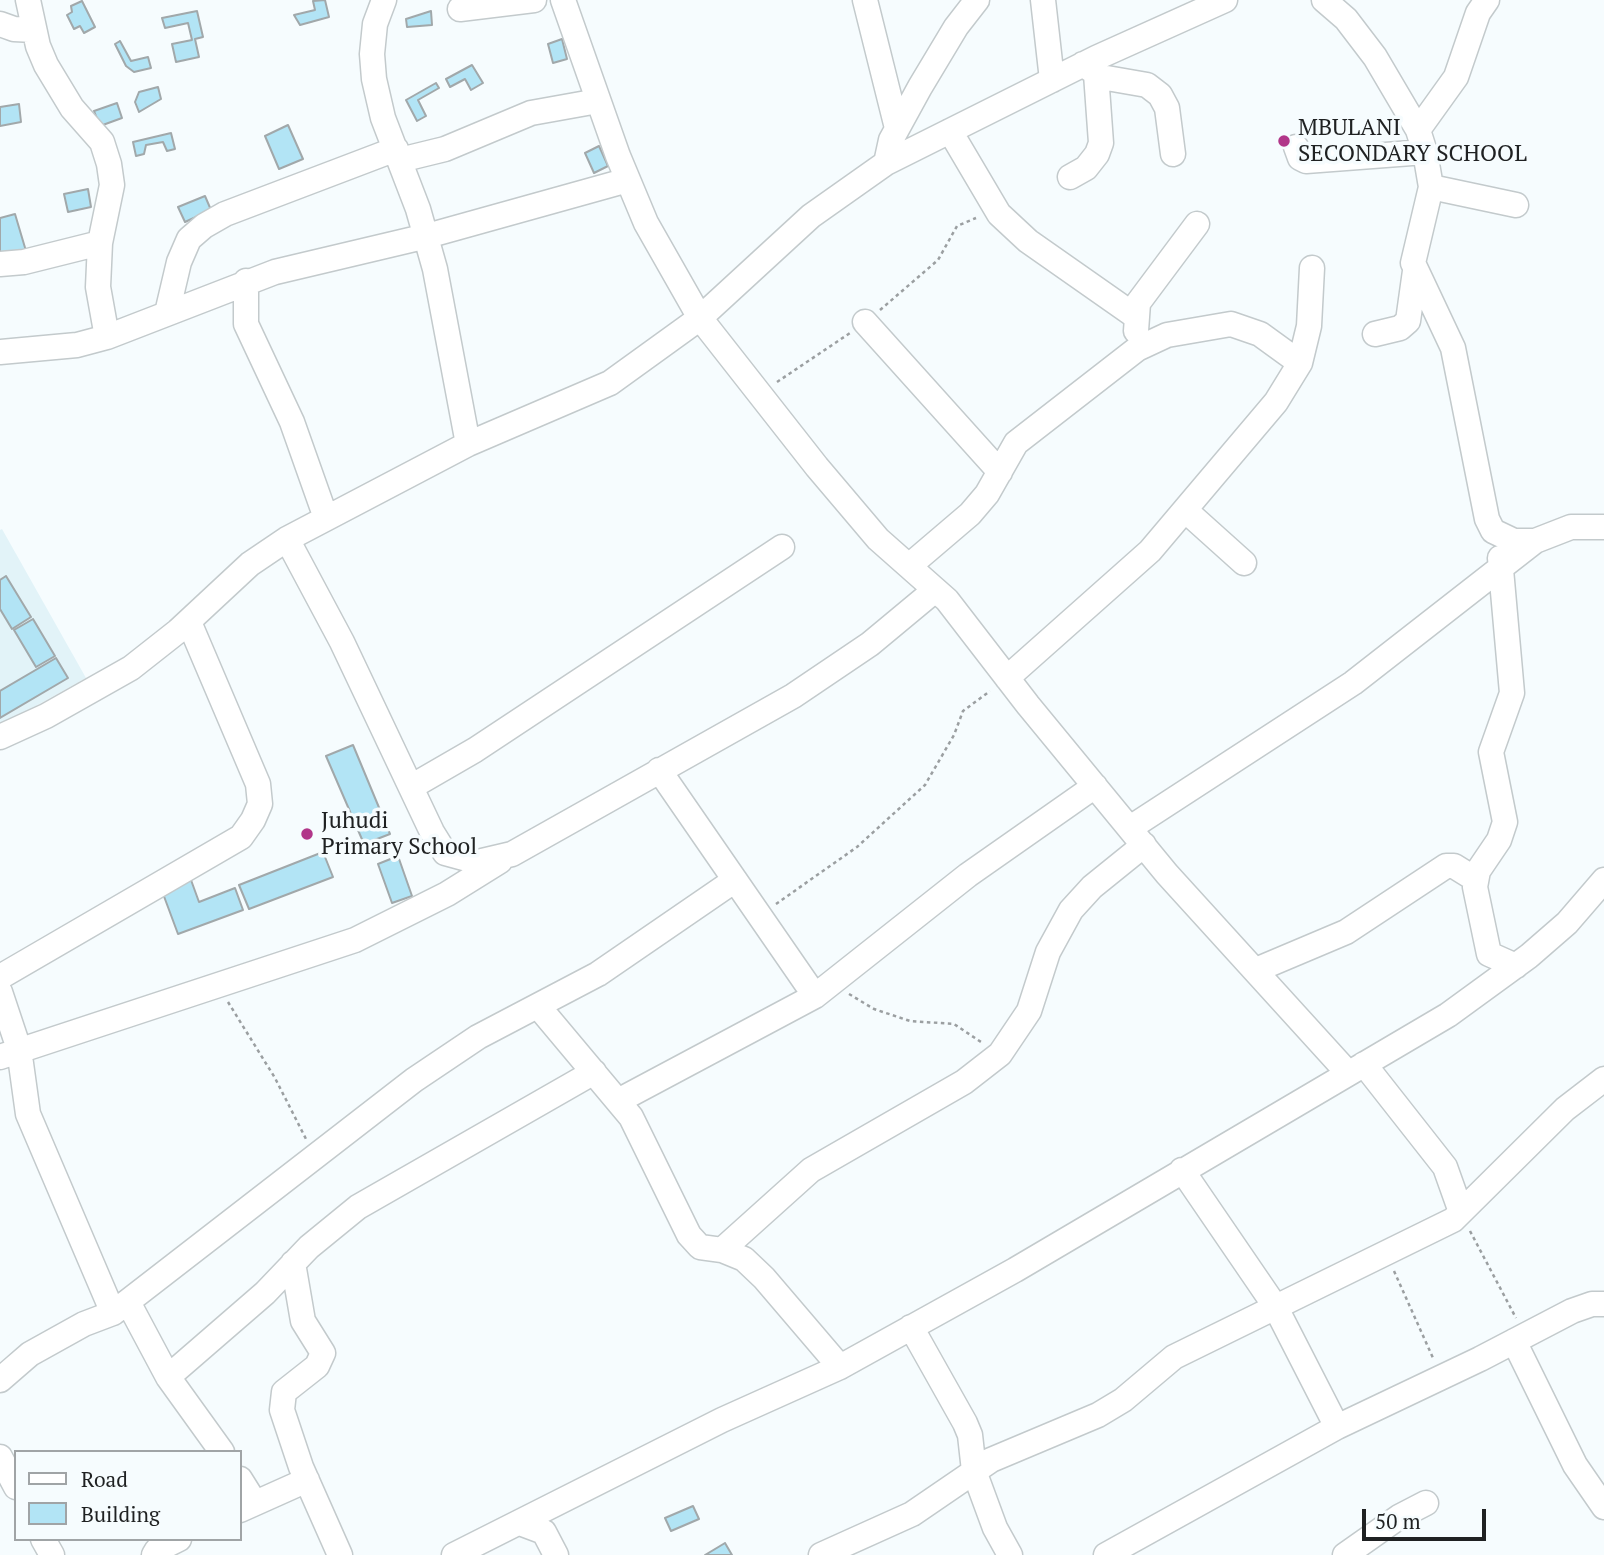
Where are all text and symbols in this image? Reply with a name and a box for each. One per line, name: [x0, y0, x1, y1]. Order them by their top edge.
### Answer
place label: MBULANI SECONDARY SCHOOL: [1298, 114, 1527, 168]
marker: MBULANI SECONDARY SCHOOL: [1276, 133, 1292, 149]
place label: Juhudi Primary School: [321, 807, 477, 861]
marker: Juhudi Primary School: [299, 826, 315, 842]
legend: [14, 1450, 242, 1541]
text: Road: [81, 1465, 128, 1493]
scale bar: [1366, 1496, 1490, 1540]
text: Building: [81, 1500, 160, 1528]
text: 50 m: [1375, 1507, 1421, 1535]

